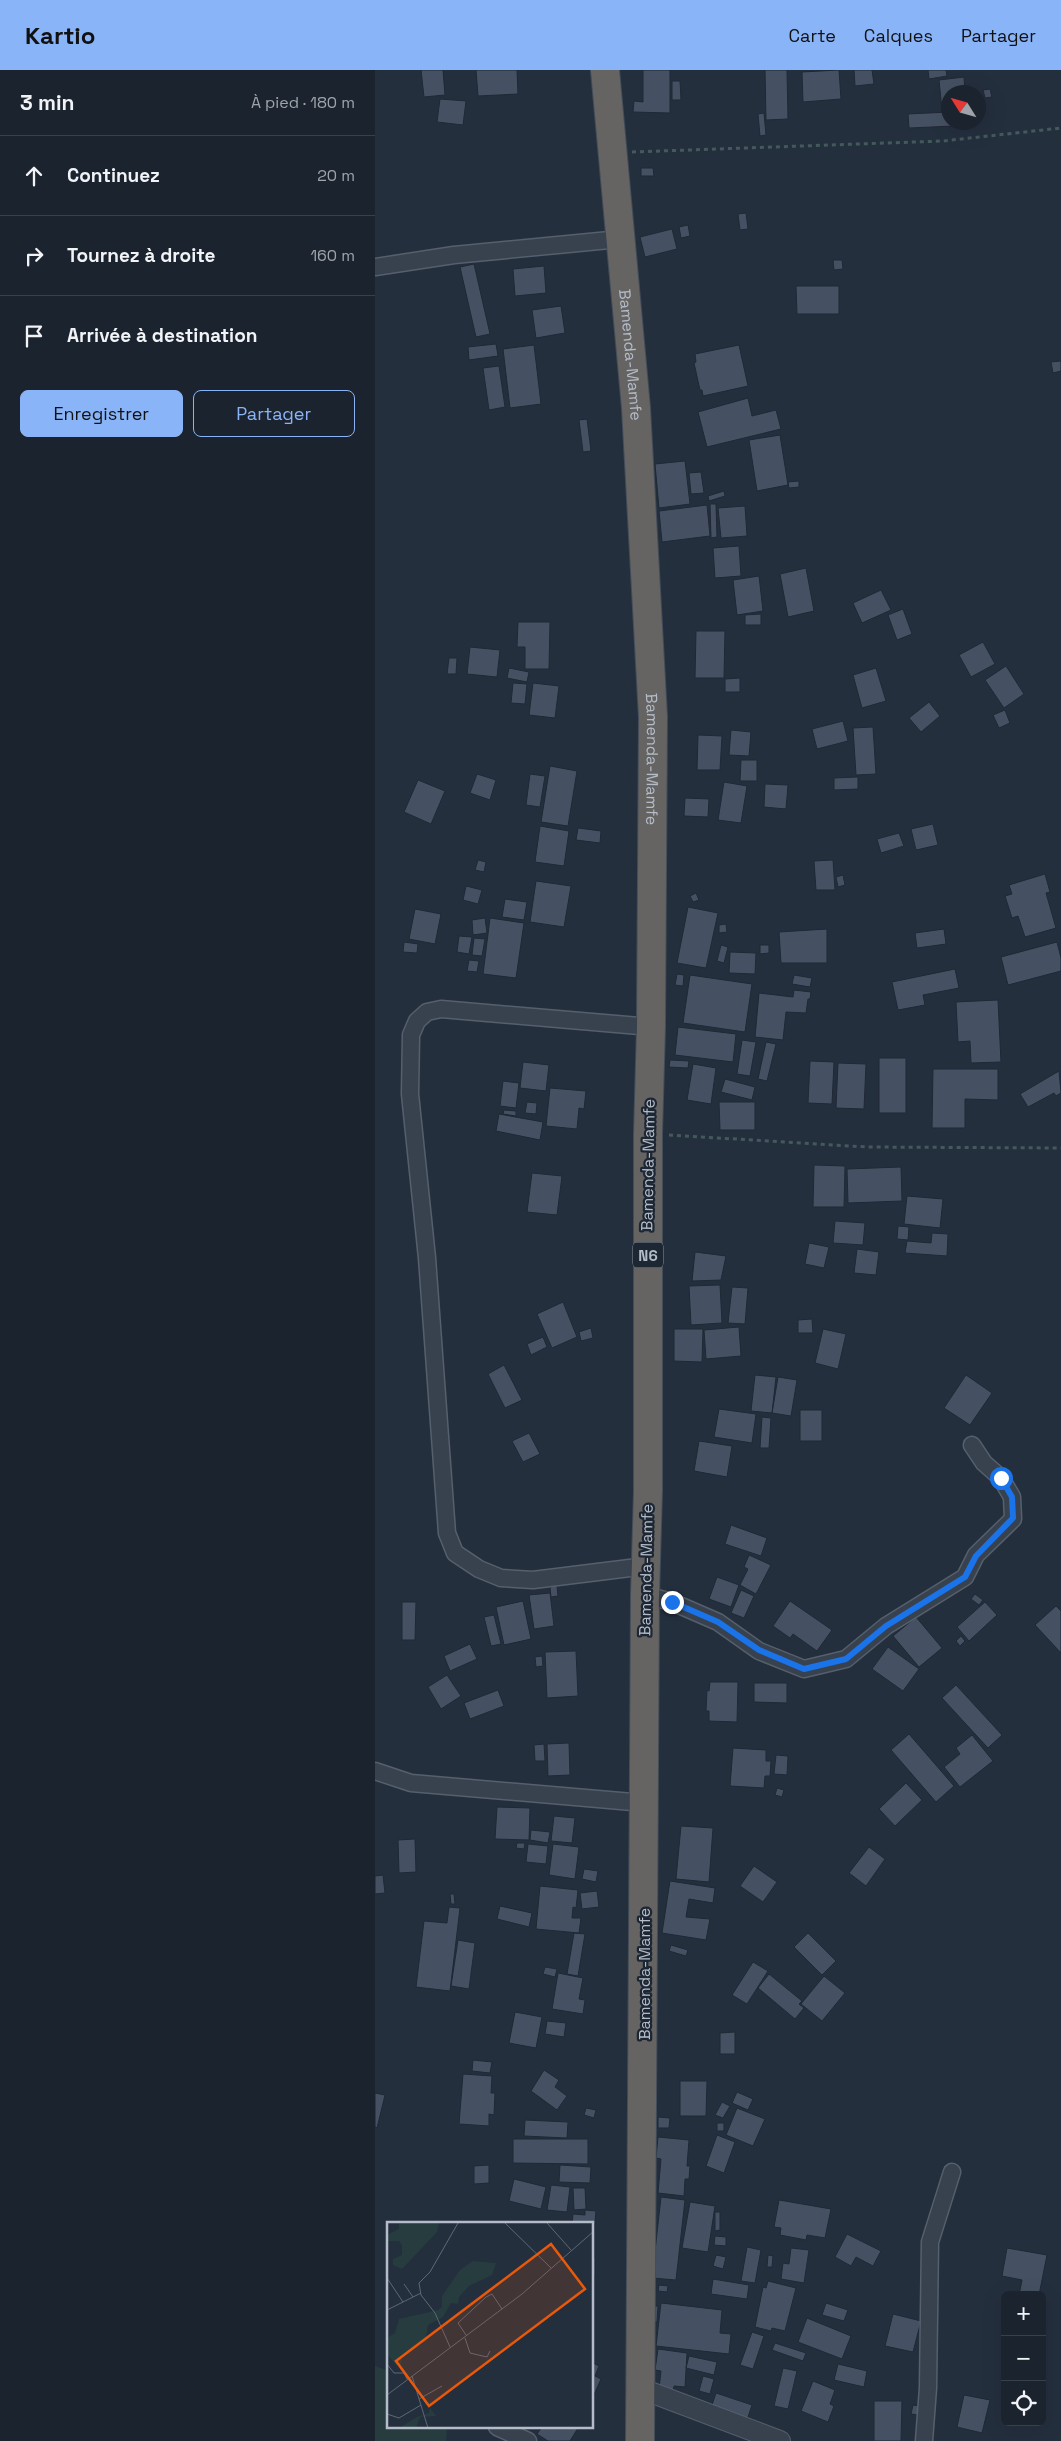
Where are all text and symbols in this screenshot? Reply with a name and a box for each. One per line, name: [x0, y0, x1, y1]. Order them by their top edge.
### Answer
text: Kartio: [25, 20, 95, 51]
text: Carte: [789, 24, 836, 47]
text: Calques: [864, 24, 933, 47]
text: Partager: [961, 24, 1036, 47]
north arrow: [941, 85, 986, 130]
text: 3 min: [20, 89, 75, 116]
text: À pied · 180 m: [251, 92, 355, 113]
icon: ahead: [20, 162, 48, 190]
text: Continuez: [67, 163, 160, 188]
text: 20 m: [317, 165, 355, 186]
icon: right: [20, 242, 48, 270]
text: Tournez à droite: [67, 243, 216, 268]
text: 160 m: [310, 245, 355, 266]
street label: Bamenda-Mamfe: [615, 288, 647, 421]
icon: arrive: [20, 322, 48, 350]
text: Arrivée à destination: [67, 323, 257, 348]
button: Enregistrer: [20, 390, 183, 437]
button: Partager: [193, 390, 355, 437]
street label: Bamenda-Mamfe: [641, 692, 664, 825]
street label: Bamenda-Mamfe: [636, 1099, 660, 1231]
road number: N6: [633, 1242, 663, 1268]
route start: [990, 1467, 1013, 1490]
street label: Bamenda-Mamfe: [634, 1504, 658, 1636]
route end: [661, 1591, 684, 1614]
street label: Bamenda-Mamfe: [634, 1908, 655, 2040]
inset map: [387, 2222, 594, 2428]
map controls: [1001, 2291, 1046, 2426]
button: +: [1001, 2291, 1046, 2336]
button: −: [1001, 2336, 1046, 2381]
button: locate: [1001, 2381, 1046, 2426]

